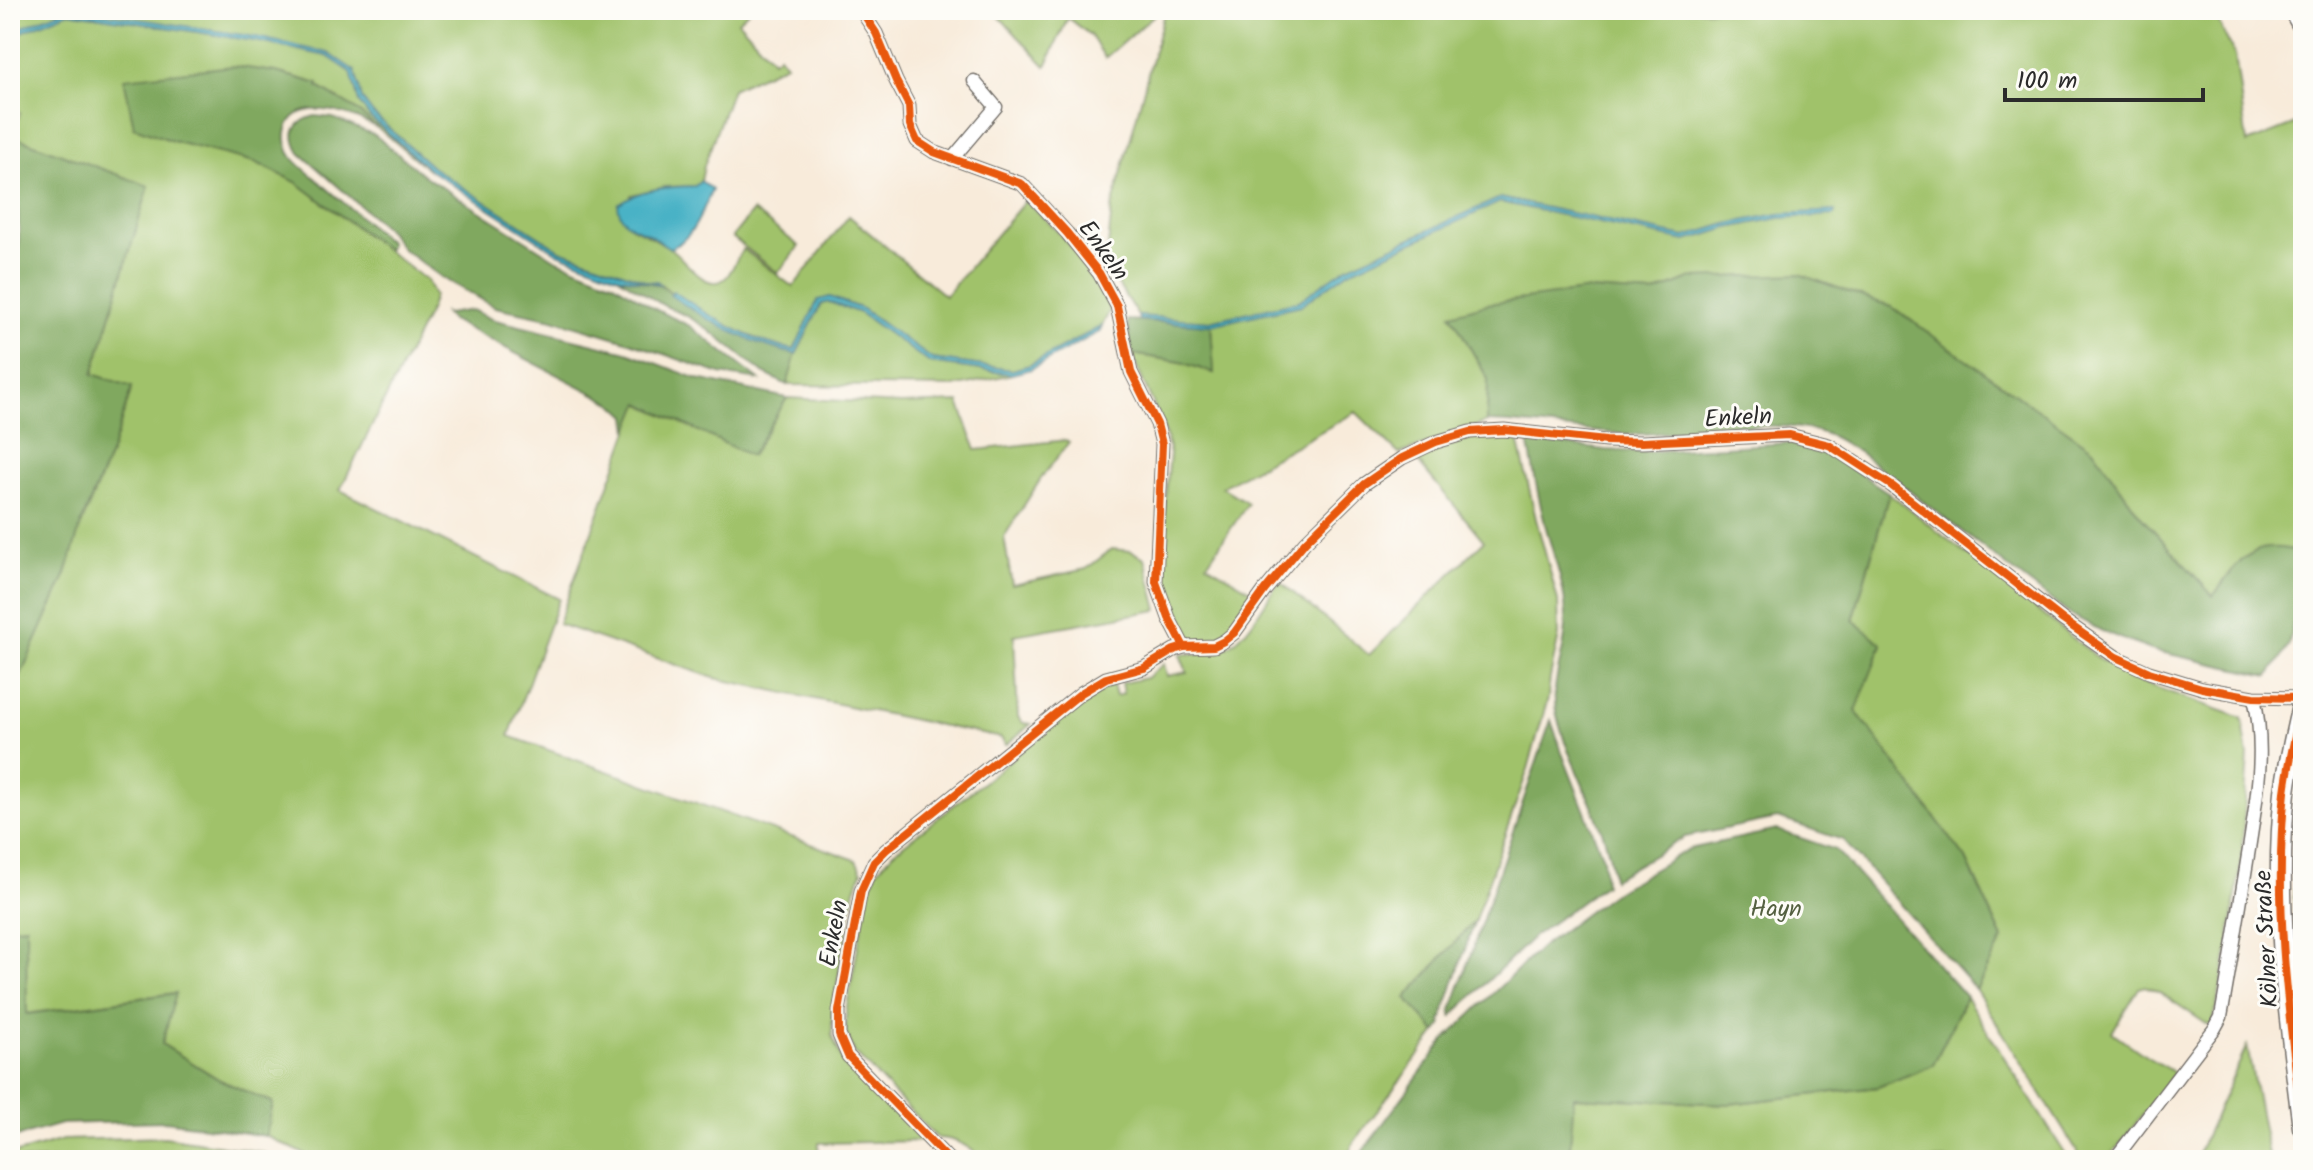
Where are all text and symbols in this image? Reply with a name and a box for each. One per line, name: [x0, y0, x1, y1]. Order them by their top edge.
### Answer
scale bar: [2005, 52, 2203, 102]
text: 100 m: [2017, 62, 2077, 101]
street label: Enkeln: [1067, 212, 1138, 290]
street label: Enkeln: [1703, 397, 1773, 440]
street label: Kölner Straße: [2244, 869, 2291, 1009]
park label: Hayn: [1750, 890, 1802, 929]
street label: Enkeln: [809, 896, 860, 970]

